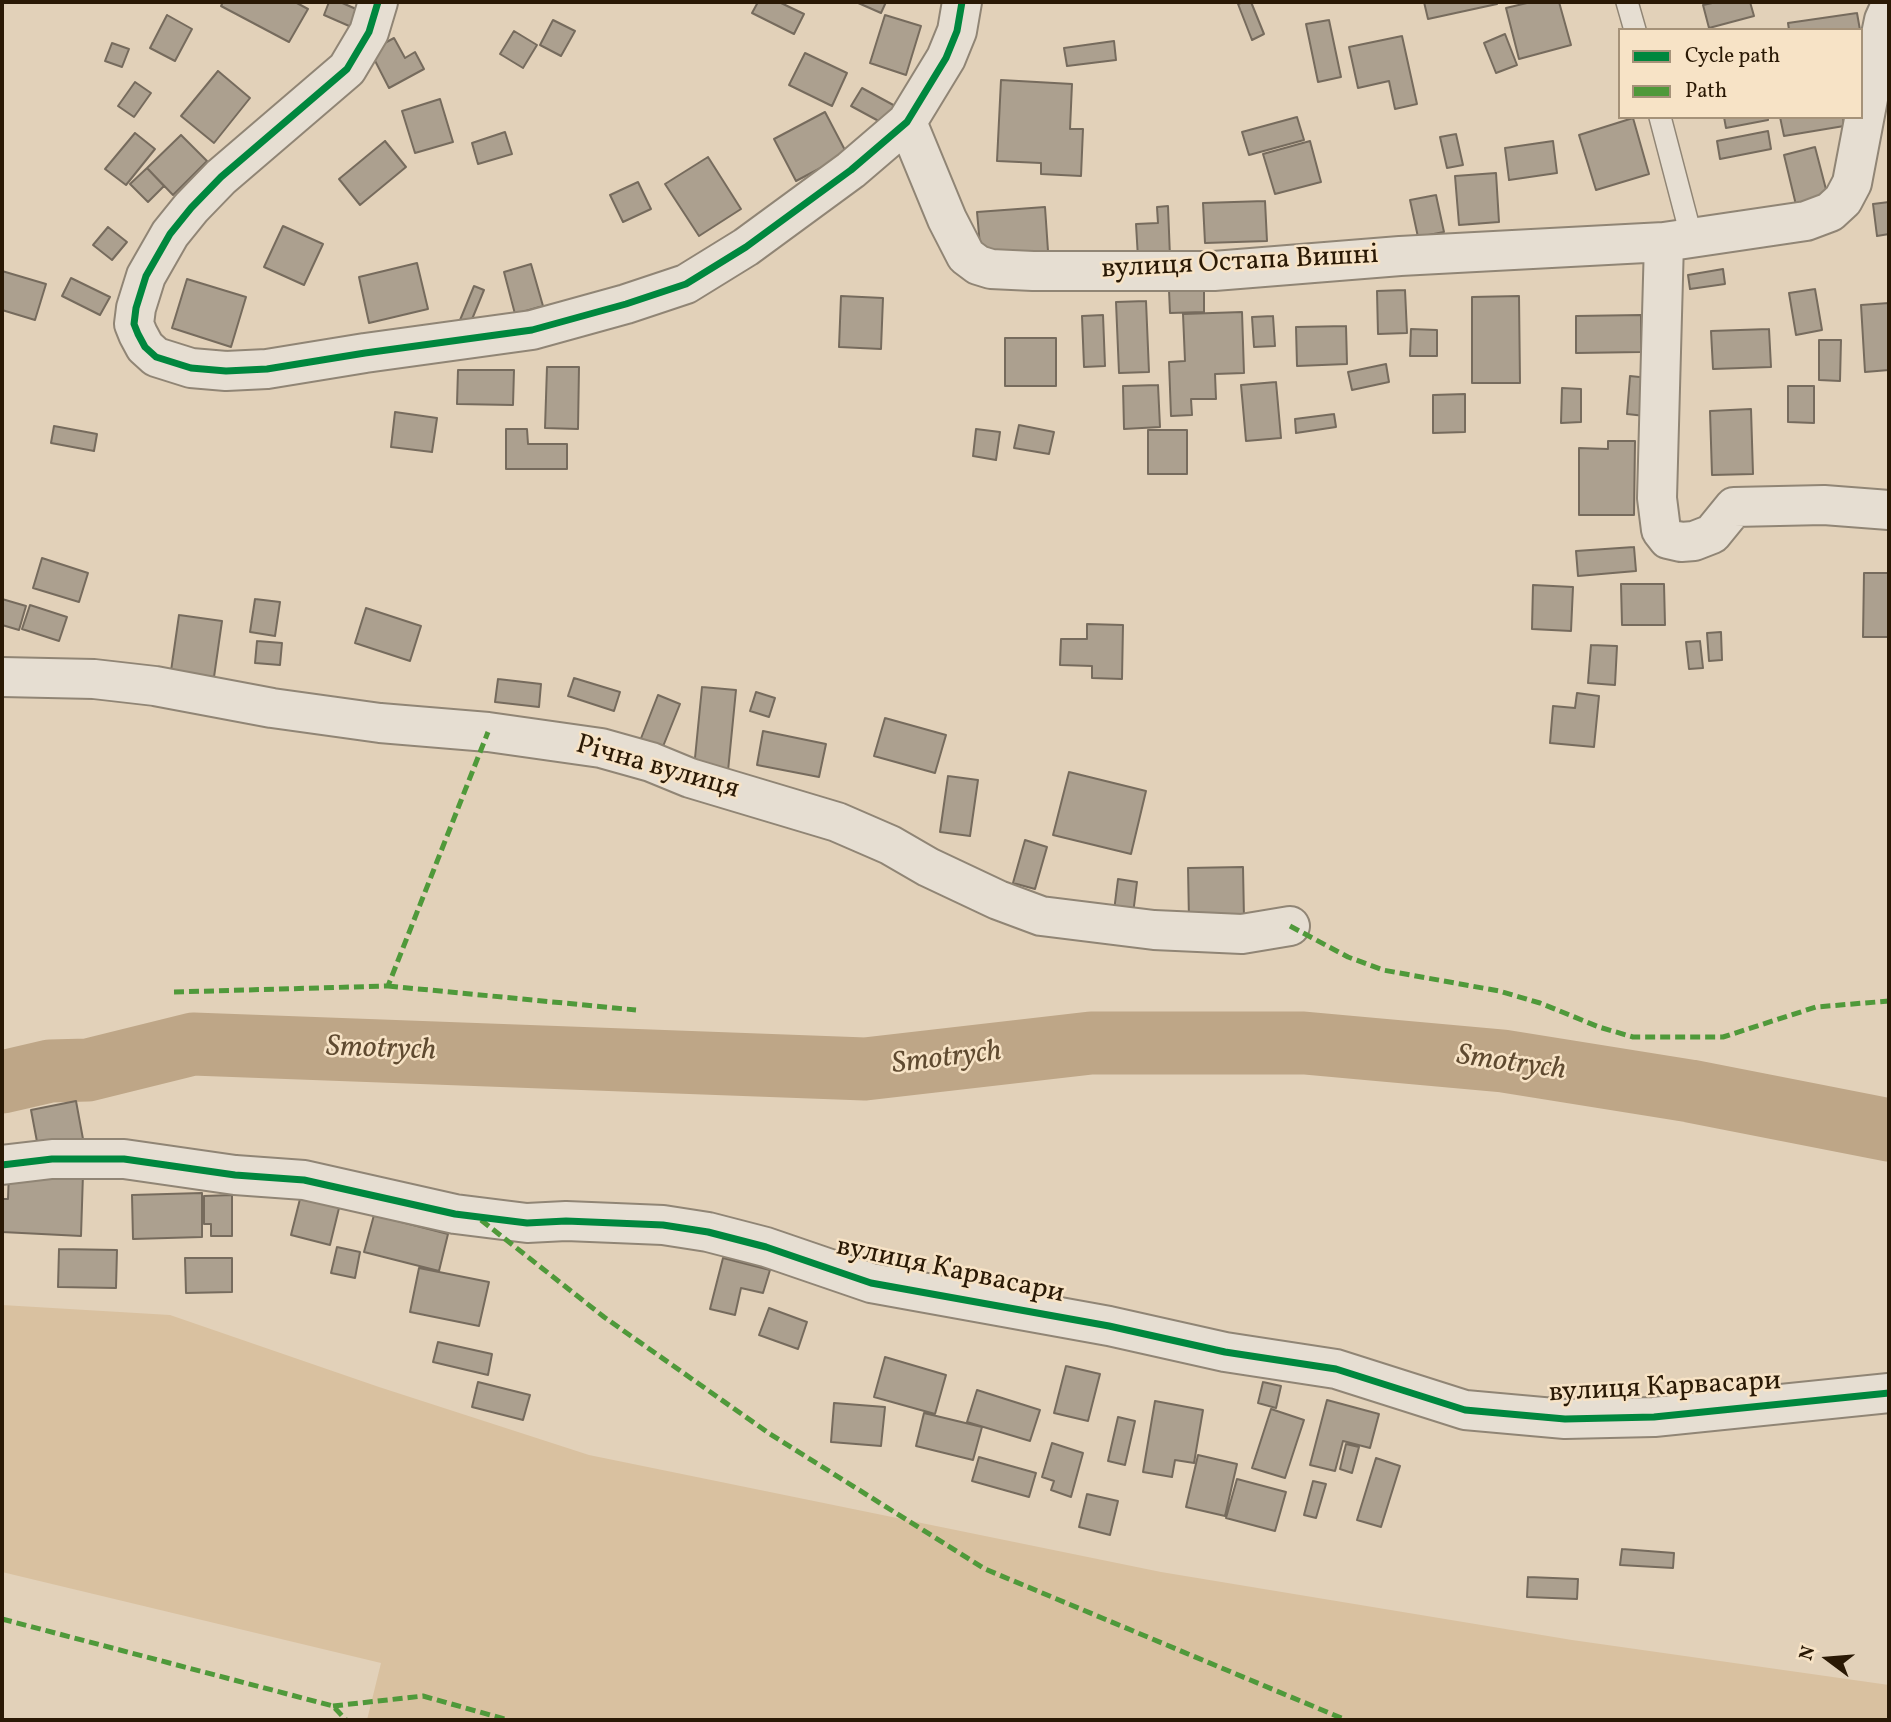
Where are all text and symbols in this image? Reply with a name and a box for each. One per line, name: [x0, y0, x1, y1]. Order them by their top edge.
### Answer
legend: [1618, 28, 1863, 119]
text: Cycle path: [1685, 42, 1780, 71]
text: Path: [1685, 77, 1727, 106]
street label: вулиця Остапа Вишні: [1101, 240, 1379, 288]
street label: Річна вулиця: [571, 730, 743, 808]
water label: Smotrych: [325, 1031, 437, 1071]
water label: Smotrych: [890, 1035, 1004, 1085]
water label: Smotrych: [1454, 1040, 1568, 1090]
street label: вулиця Карвасари: [833, 1231, 1067, 1313]
street label: вулиця Карвасари: [1548, 1366, 1782, 1412]
north arrow: [1793, 1624, 1863, 1694]
text: N: [1793, 1643, 1822, 1663]

